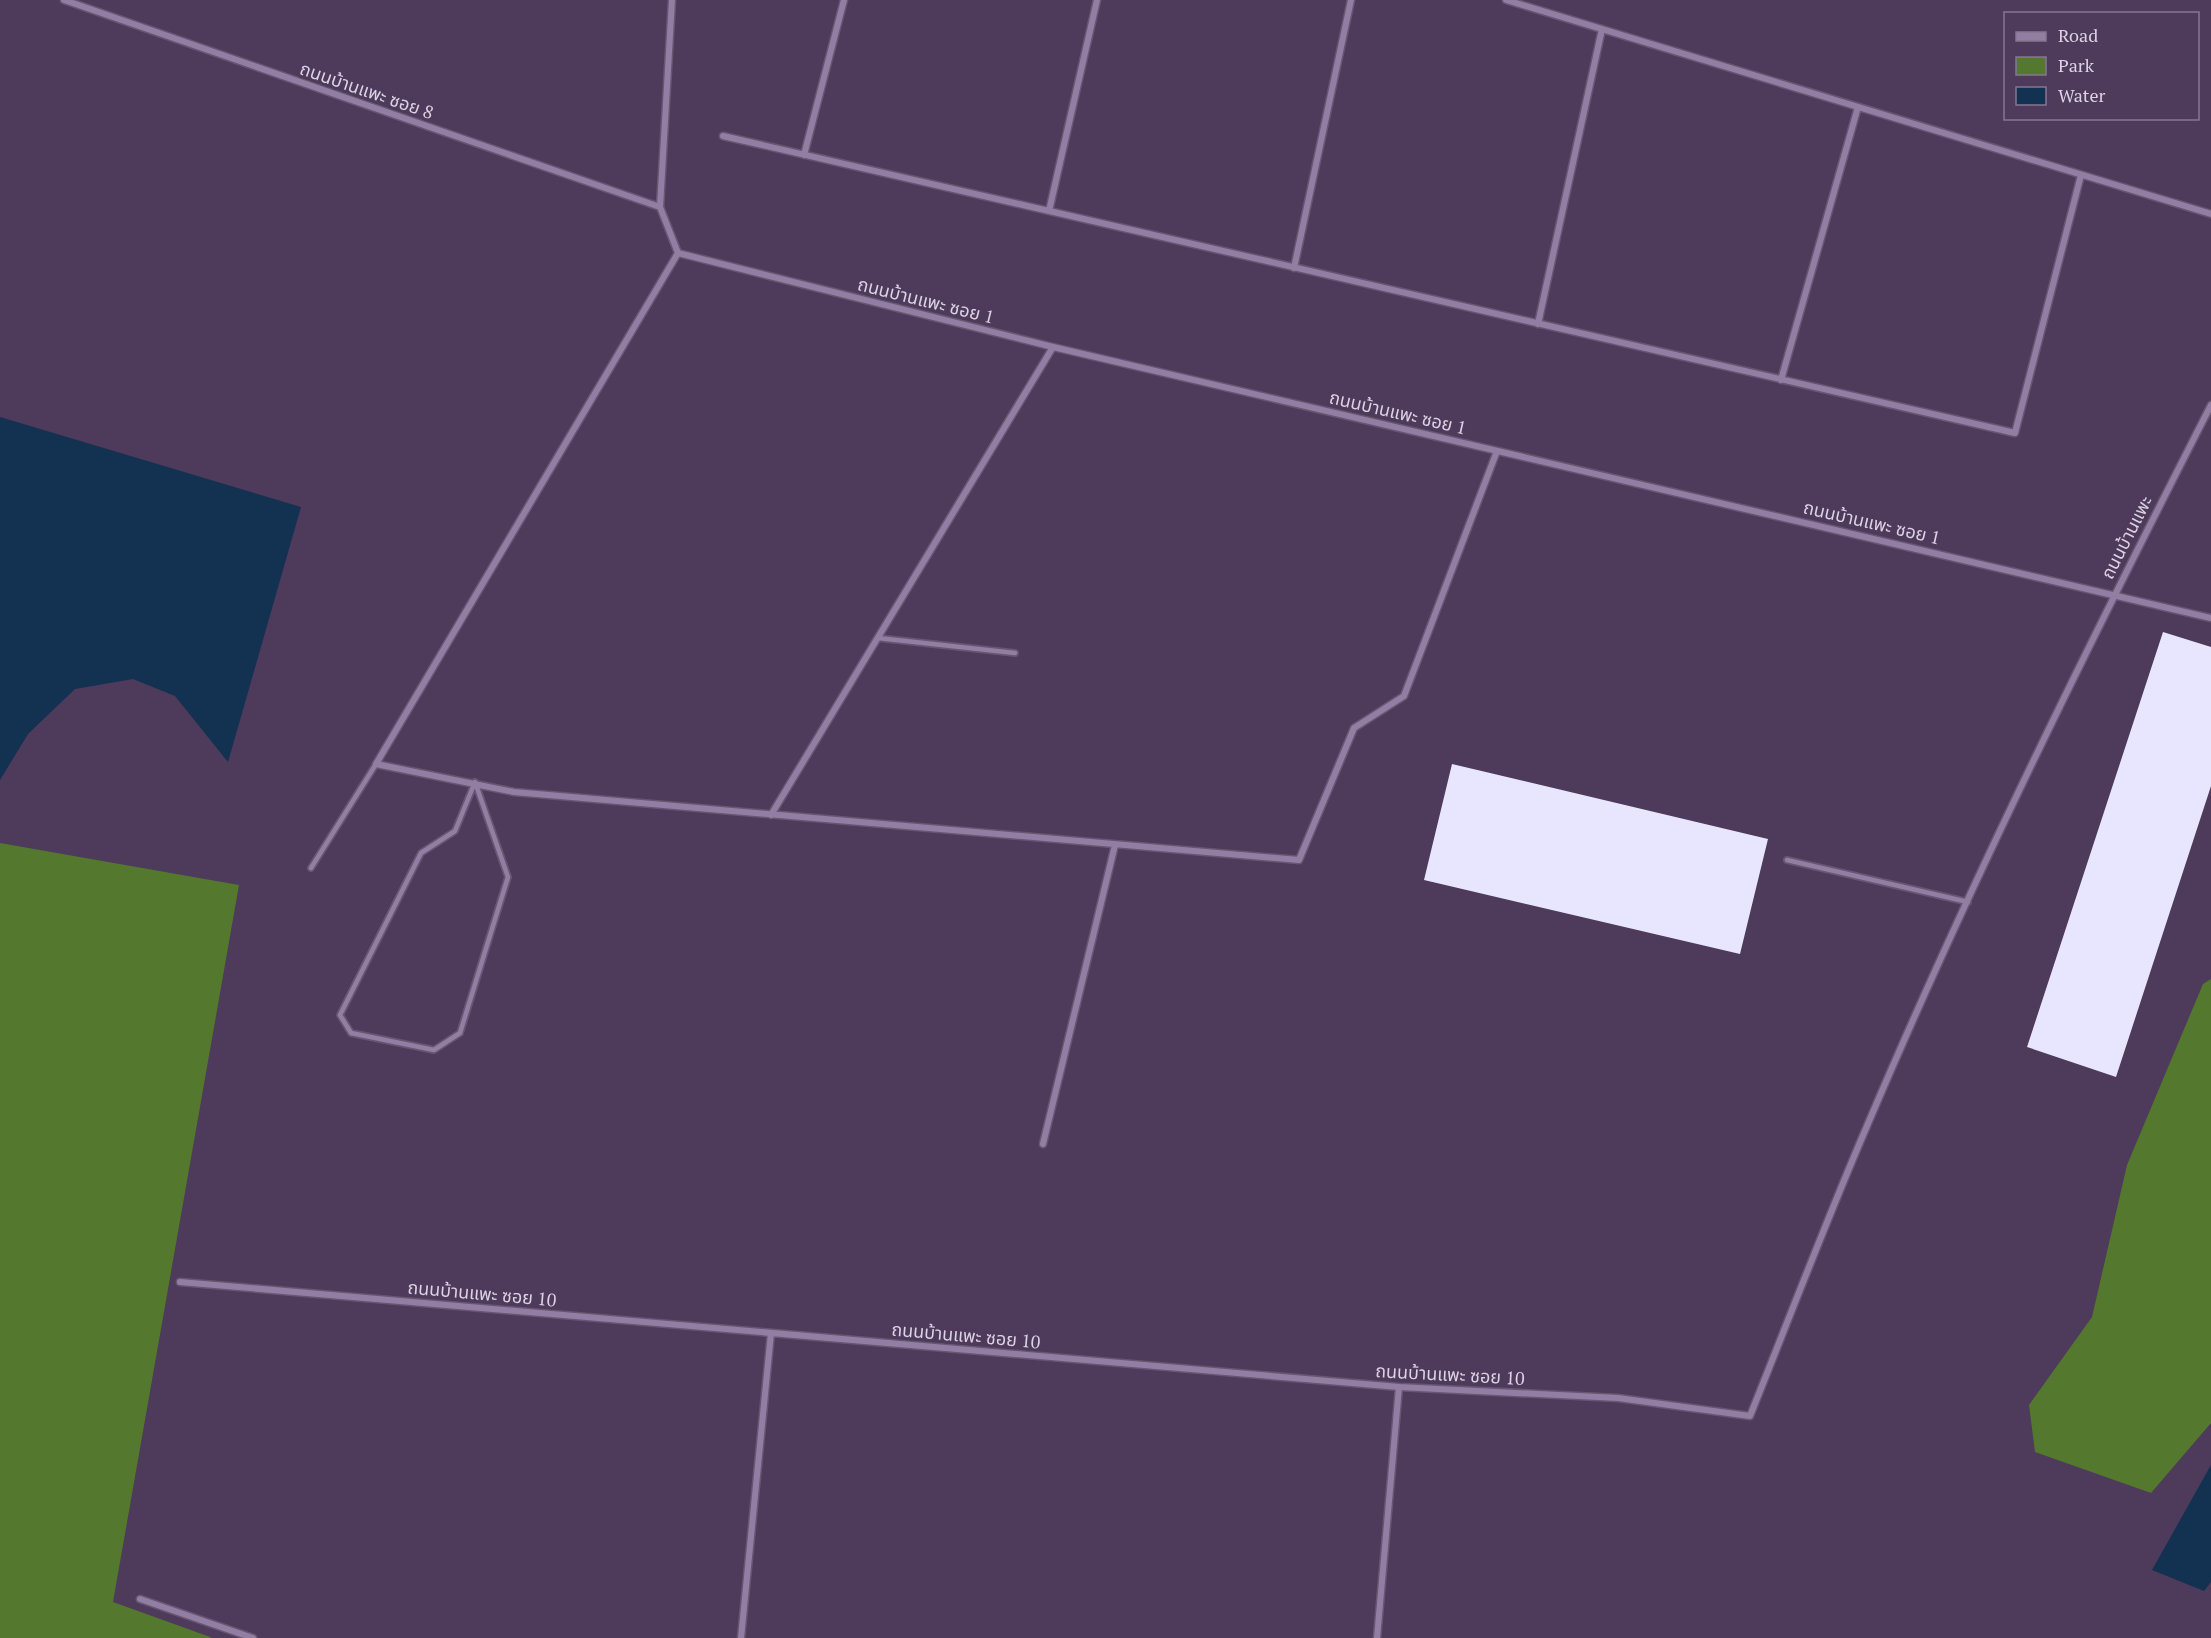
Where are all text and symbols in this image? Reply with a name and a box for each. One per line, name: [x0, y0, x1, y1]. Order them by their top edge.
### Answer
legend: [2004, 12, 2199, 120]
text: Road: [2058, 23, 2098, 47]
text: Park: [2058, 53, 2095, 77]
street label: ถนนบ้านแพะ ซอย 8: [297, 56, 437, 124]
text: Water: [2058, 83, 2105, 107]
street label: ถนนบ้านแพะ ซอย 1: [855, 271, 997, 329]
street label: ถนนบ้านแพะ ซอย 1: [1327, 385, 1469, 439]
street label: ถนนบ้านแพะ: [2095, 491, 2157, 583]
street label: ถนนบ้านแพะ ซอย 1: [1801, 495, 1943, 549]
street label: ถนนบ้านแพะ ซอย 10: [406, 1275, 558, 1311]
street label: ถนนบ้านแพะ ซอย 10: [890, 1317, 1042, 1353]
street label: ถนนบ้านแพะ ซอย 10: [1375, 1358, 1525, 1390]

